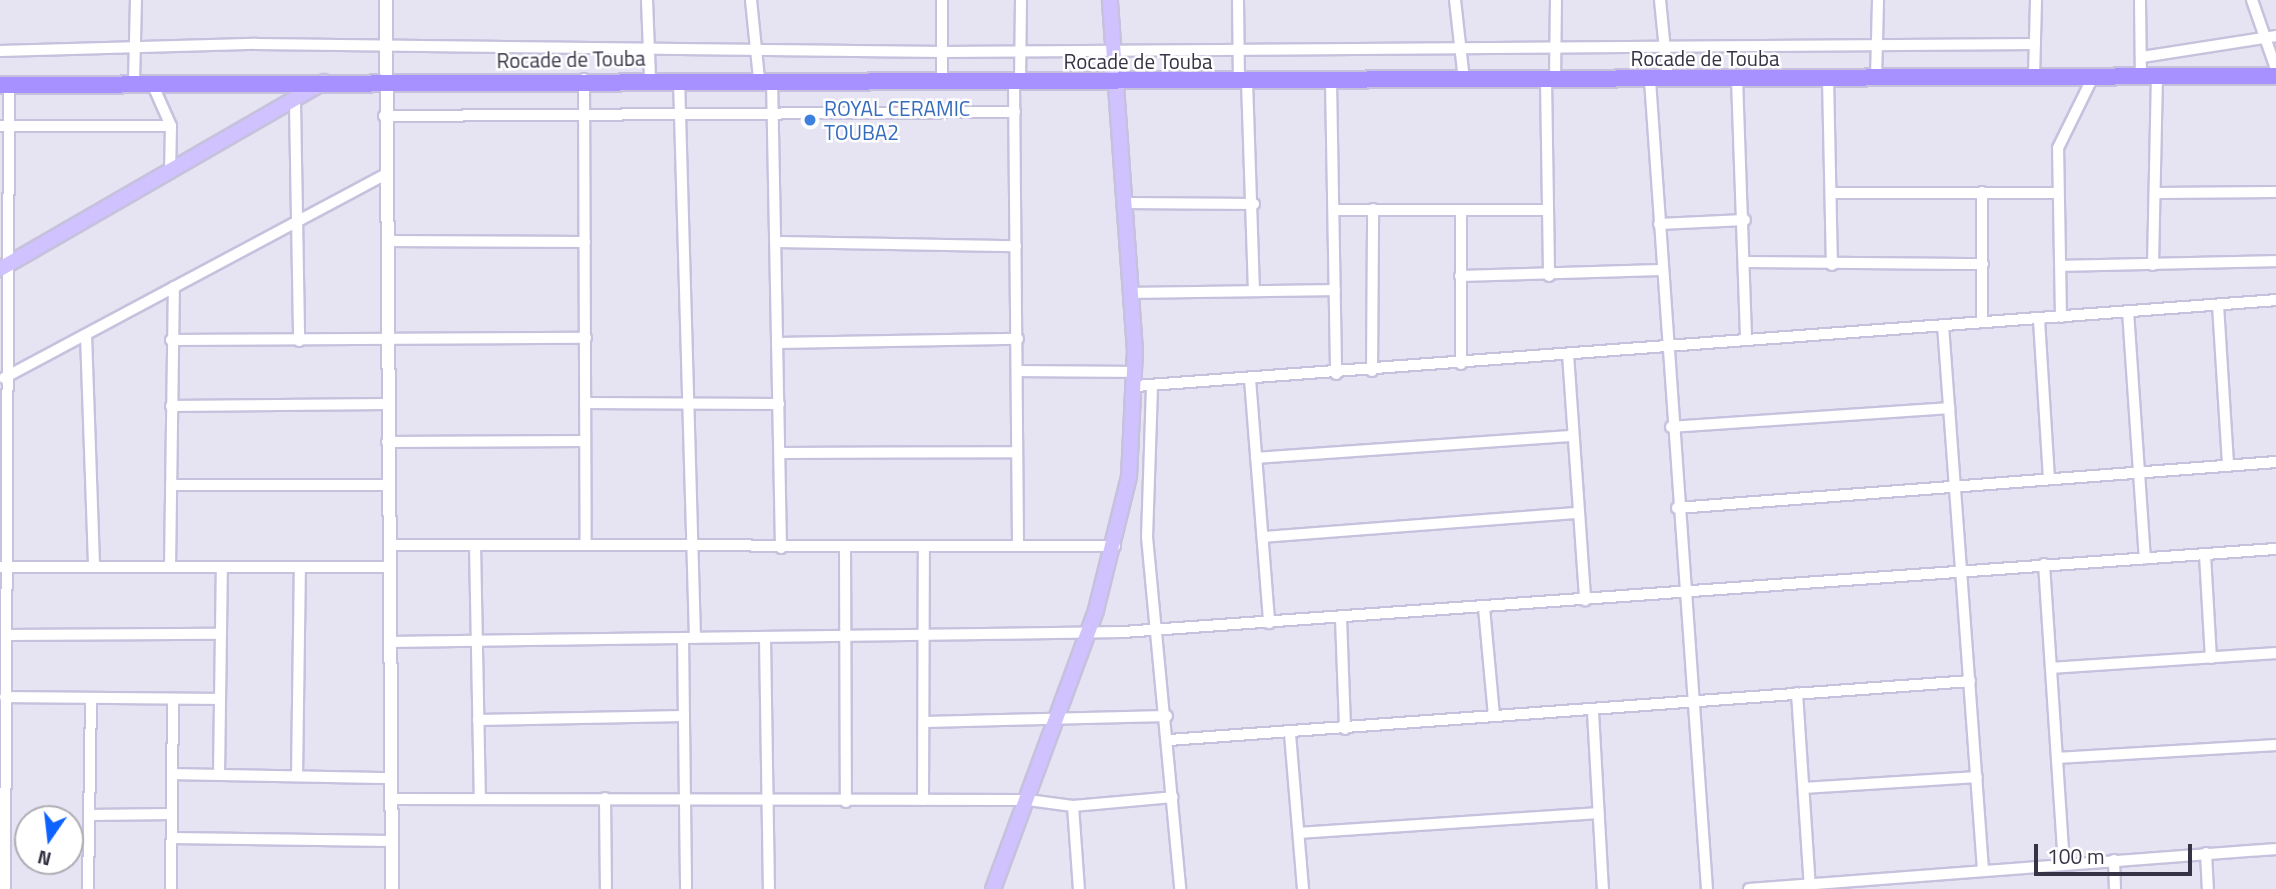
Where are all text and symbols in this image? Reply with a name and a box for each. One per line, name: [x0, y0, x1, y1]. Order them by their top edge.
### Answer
street label: Rocade de Touba: [496, 45, 646, 73]
street label: Rocade de Touba: [1630, 45, 1780, 71]
street label: Rocade de Touba: [1063, 48, 1213, 74]
place label: ROYAL CERAMIC TOUBA2: [824, 95, 970, 145]
marker: ROYAL CERAMIC TOUBA2: [802, 112, 818, 128]
north arrow: [14, 805, 84, 875]
scale bar: [2038, 830, 2196, 874]
text: 100 m: [2047, 840, 2104, 872]
text: N: [34, 843, 54, 875]

